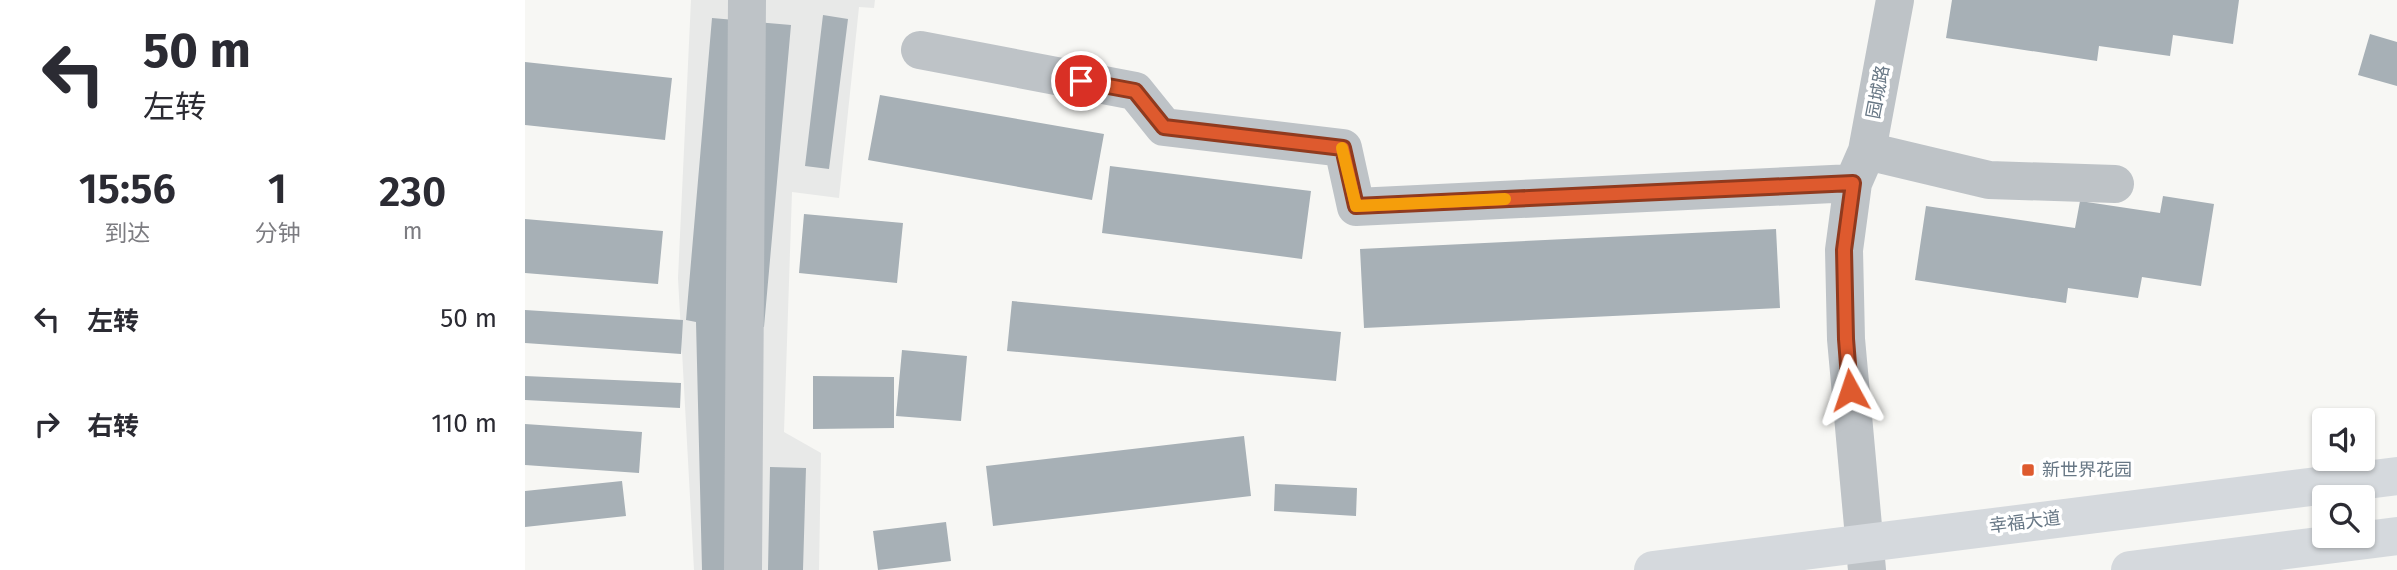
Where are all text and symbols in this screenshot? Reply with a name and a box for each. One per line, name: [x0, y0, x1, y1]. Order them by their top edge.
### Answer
text: 50 m: [143, 21, 251, 80]
icon: left: [28, 28, 119, 119]
pin: [1051, 51, 1111, 111]
icon: arrive: [1062, 62, 1100, 100]
street label: 园城路: [1862, 63, 1894, 121]
text: 左转: [143, 88, 207, 126]
text: 15:56: [79, 164, 176, 214]
text: 1: [268, 164, 287, 214]
text: 230: [379, 167, 446, 217]
text: m: [403, 217, 423, 245]
text: 到达: [104, 219, 150, 247]
text: 分钟: [254, 219, 300, 247]
icon: left: [28, 300, 66, 338]
text: 50 m: [440, 303, 497, 334]
text: 左转: [87, 306, 139, 337]
position arrow: [1813, 353, 1887, 427]
icon: right: [28, 405, 66, 443]
text: 110 m: [431, 408, 497, 439]
map controls: [2312, 408, 2375, 548]
button: sound: [2312, 408, 2375, 471]
text: 右转: [87, 411, 139, 442]
place label: 新世界花园: [2042, 459, 2132, 481]
marker: 新世界花园: [2020, 462, 2036, 478]
button: search: [2312, 485, 2375, 548]
street label: 幸福大道: [1988, 507, 2062, 537]

